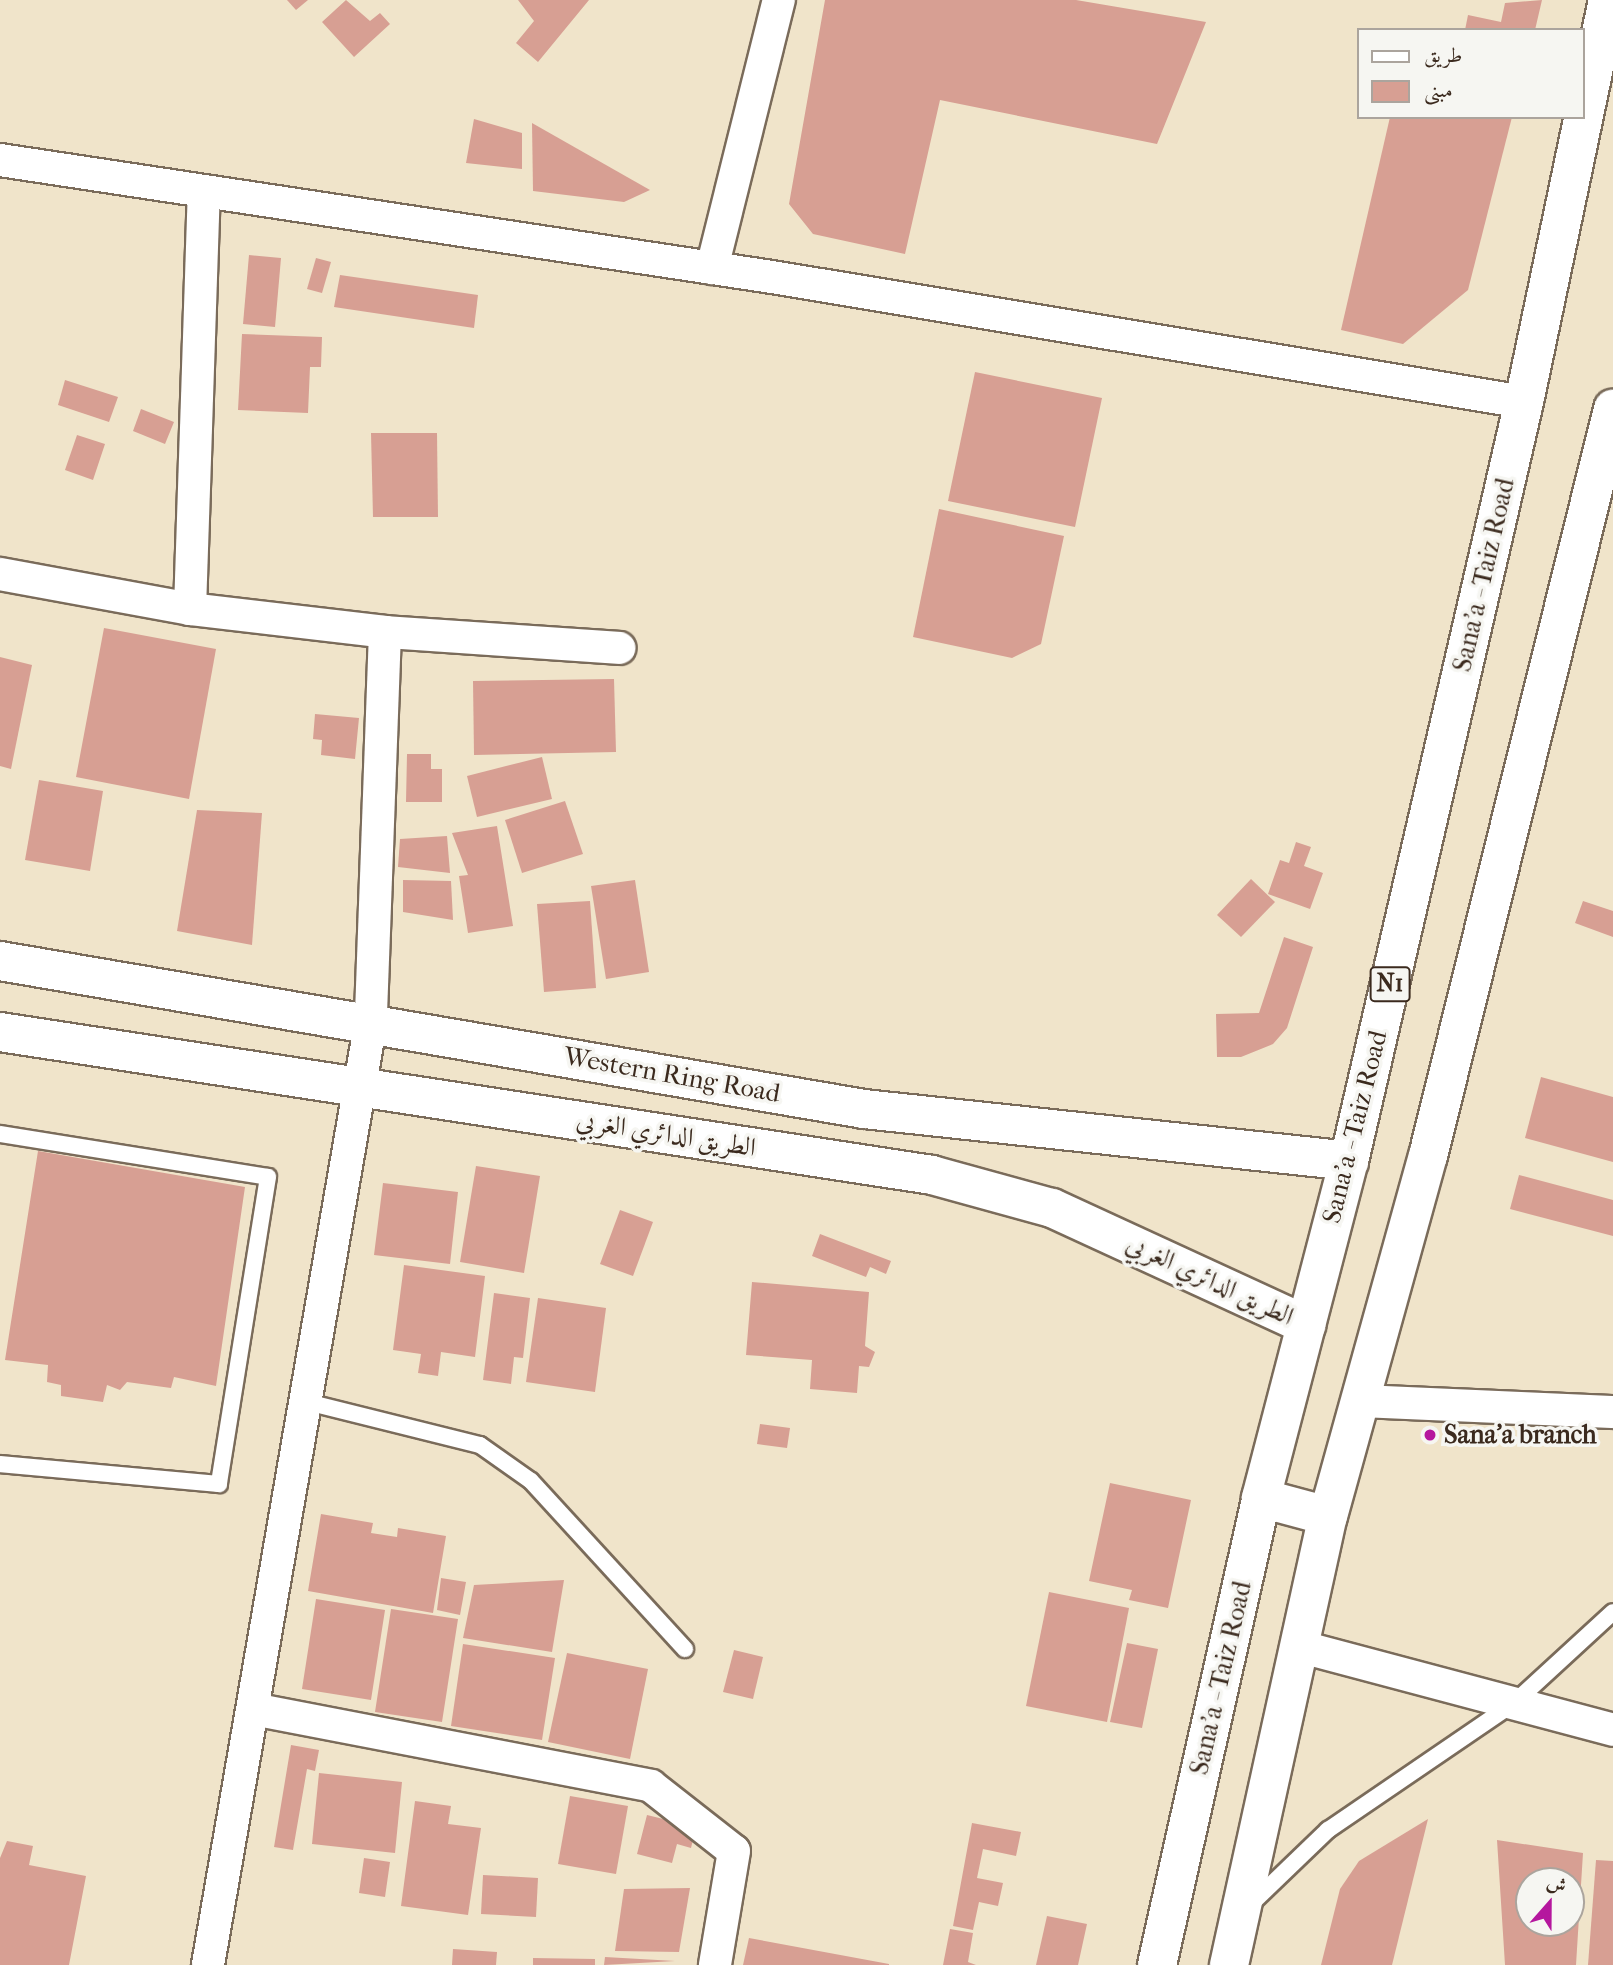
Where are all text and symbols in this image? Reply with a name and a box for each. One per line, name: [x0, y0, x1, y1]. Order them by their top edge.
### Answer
legend: [1358, 28, 1585, 119]
text: طريق: [1424, 43, 1462, 67]
text: مبنى: [1424, 78, 1453, 102]
street label: Sana'a - Taiz Road: [1447, 475, 1521, 675]
road number: N1: [1369, 964, 1411, 1004]
street label: Sana'a - Taiz Road: [1316, 1027, 1394, 1227]
street label: Western Ring Road: [561, 1041, 783, 1109]
street label: الطريق الدائري الغربي: [574, 1104, 758, 1164]
street label: الطريق الدائري الغربي: [1121, 1228, 1299, 1332]
place label: Sana'a branch: [1444, 1419, 1597, 1451]
marker: Sana'a branch: [1422, 1427, 1438, 1443]
street label: Sana'a - Taiz Road: [1184, 1578, 1258, 1778]
north arrow: [1515, 1867, 1585, 1937]
text: ش: [1544, 1871, 1570, 1898]

